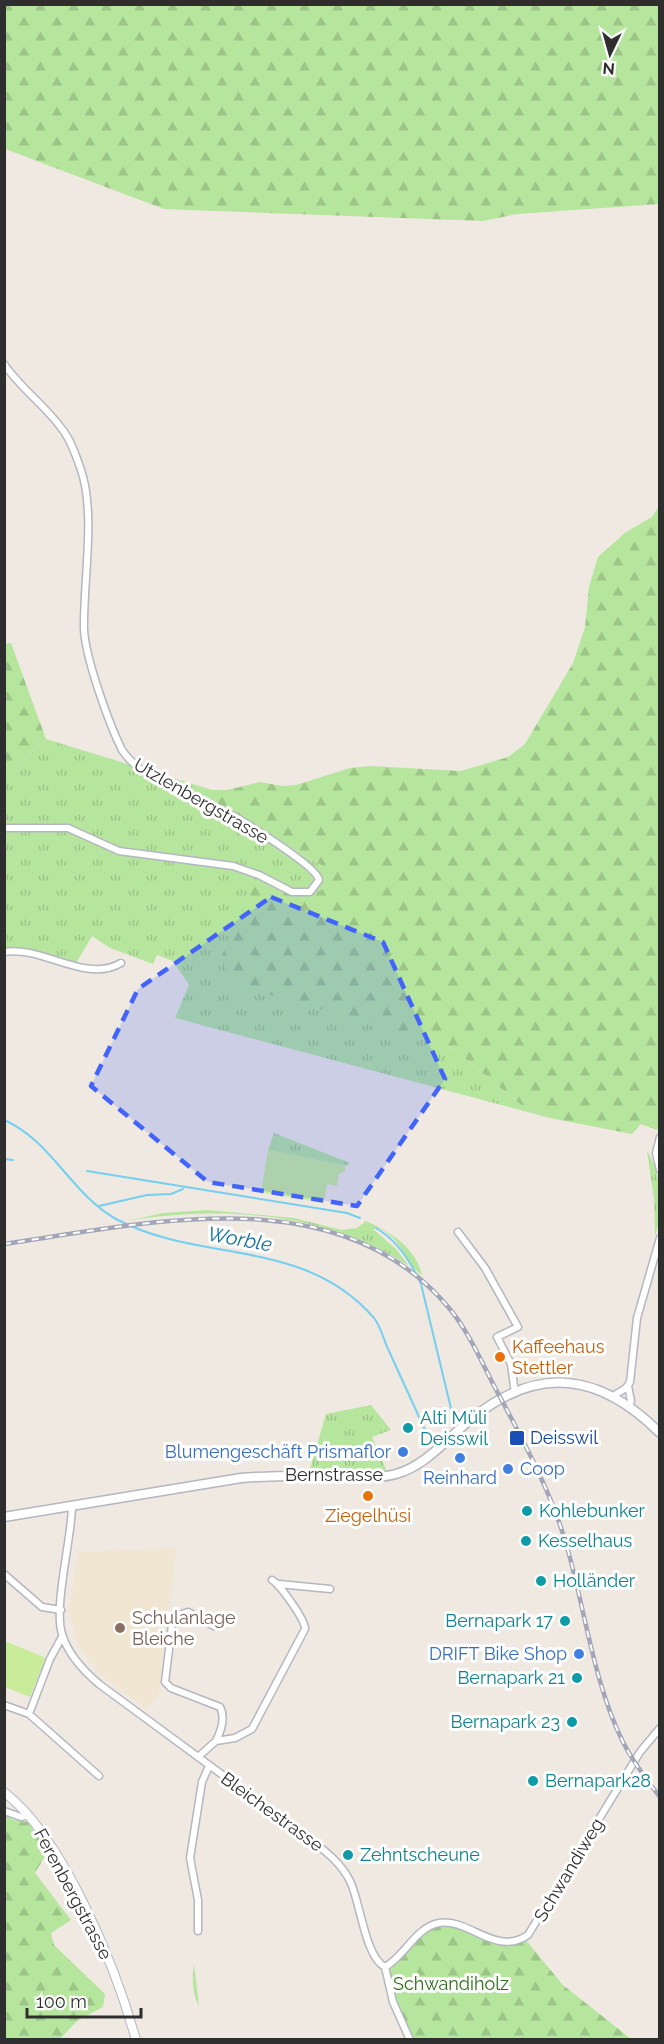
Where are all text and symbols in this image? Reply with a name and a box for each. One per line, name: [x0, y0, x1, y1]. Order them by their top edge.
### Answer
north arrow: [580, 24, 640, 84]
text: N: [602, 58, 616, 78]
street label: Utzlenbergstrasse: [130, 753, 273, 848]
water label: Worble: [206, 1222, 274, 1256]
place label: Kaffeehaus Stettler: [512, 1336, 605, 1378]
marker: Kaffeehaus Stettler: [493, 1350, 507, 1364]
place label: Alti Müli Deisswil: [420, 1407, 488, 1449]
marker: Alti Müli Deisswil: [401, 1421, 415, 1435]
place label: Deisswil: [530, 1427, 598, 1448]
marker: Deisswil: [508, 1429, 526, 1447]
place label: Blumengeschäft Prismaflor: [165, 1441, 392, 1462]
marker: Blumengeschäft Prismaflor: [396, 1445, 410, 1459]
marker: Reinhard: [453, 1451, 467, 1465]
place label: Coop: [520, 1458, 565, 1479]
marker: Coop: [501, 1462, 515, 1476]
street label: Bernstrasse: [285, 1464, 383, 1485]
place label: Reinhard: [423, 1467, 497, 1488]
marker: Ziegelhüsi: [361, 1489, 375, 1503]
place label: Kohlebunker: [539, 1500, 646, 1521]
marker: Kohlebunker: [520, 1504, 534, 1518]
place label: Ziegelhüsi: [325, 1505, 411, 1526]
place label: Kesselhaus: [538, 1530, 632, 1551]
marker: Kesselhaus: [519, 1534, 533, 1548]
place label: Holländer: [553, 1570, 636, 1591]
marker: Holländer: [534, 1574, 548, 1588]
place label: Schulanlage Bleiche: [132, 1607, 236, 1649]
place label: Bernapark 17: [445, 1610, 553, 1631]
marker: Bernapark 17: [558, 1614, 572, 1628]
marker: Schulanlage Bleiche: [113, 1621, 127, 1635]
place label: DRIFT Bike Shop: [429, 1643, 567, 1664]
marker: DRIFT Bike Shop: [572, 1647, 586, 1661]
place label: Bernapark 21: [457, 1667, 565, 1688]
marker: Bernapark 21: [570, 1671, 584, 1685]
place label: Bernapark 23: [450, 1711, 560, 1732]
marker: Bernapark 23: [565, 1715, 579, 1729]
street label: Bleichestrasse: [217, 1768, 328, 1856]
place label: Bernapark28: [545, 1770, 651, 1791]
marker: Bernapark28: [526, 1774, 540, 1788]
street label: Schwandiweg: [529, 1814, 608, 1925]
street label: Ferenbergstrasse: [30, 1825, 117, 1963]
place label: Zehntscheune: [360, 1844, 480, 1865]
marker: Zehntscheune: [341, 1848, 355, 1862]
park label: Schwandiholz: [393, 1973, 509, 1994]
scale bar: [27, 1981, 141, 2019]
text: 100 m: [36, 1991, 87, 2012]

